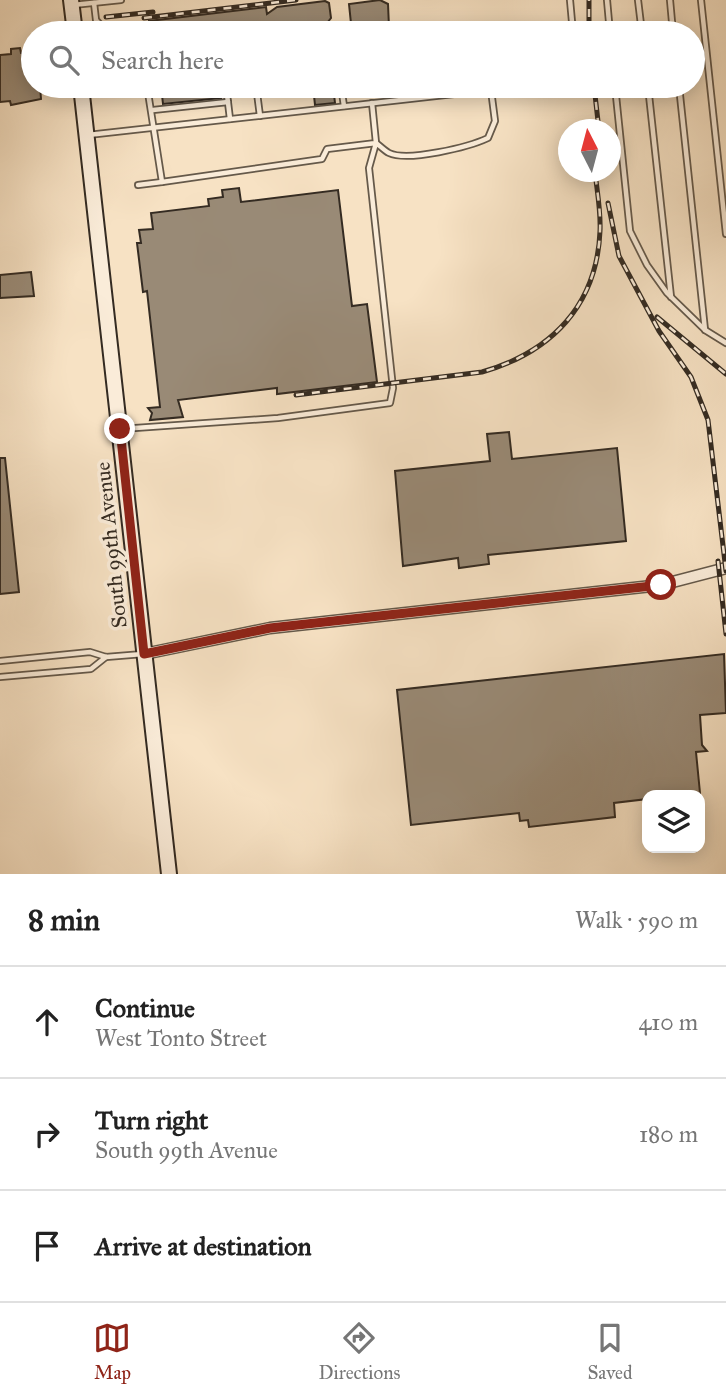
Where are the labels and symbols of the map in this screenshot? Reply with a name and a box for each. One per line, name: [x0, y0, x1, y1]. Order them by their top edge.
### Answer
north arrow: [558, 119, 621, 182]
route end: [104, 413, 135, 444]
street label: South 99th Avenue: [89, 460, 133, 629]
route start: [645, 569, 676, 600]

